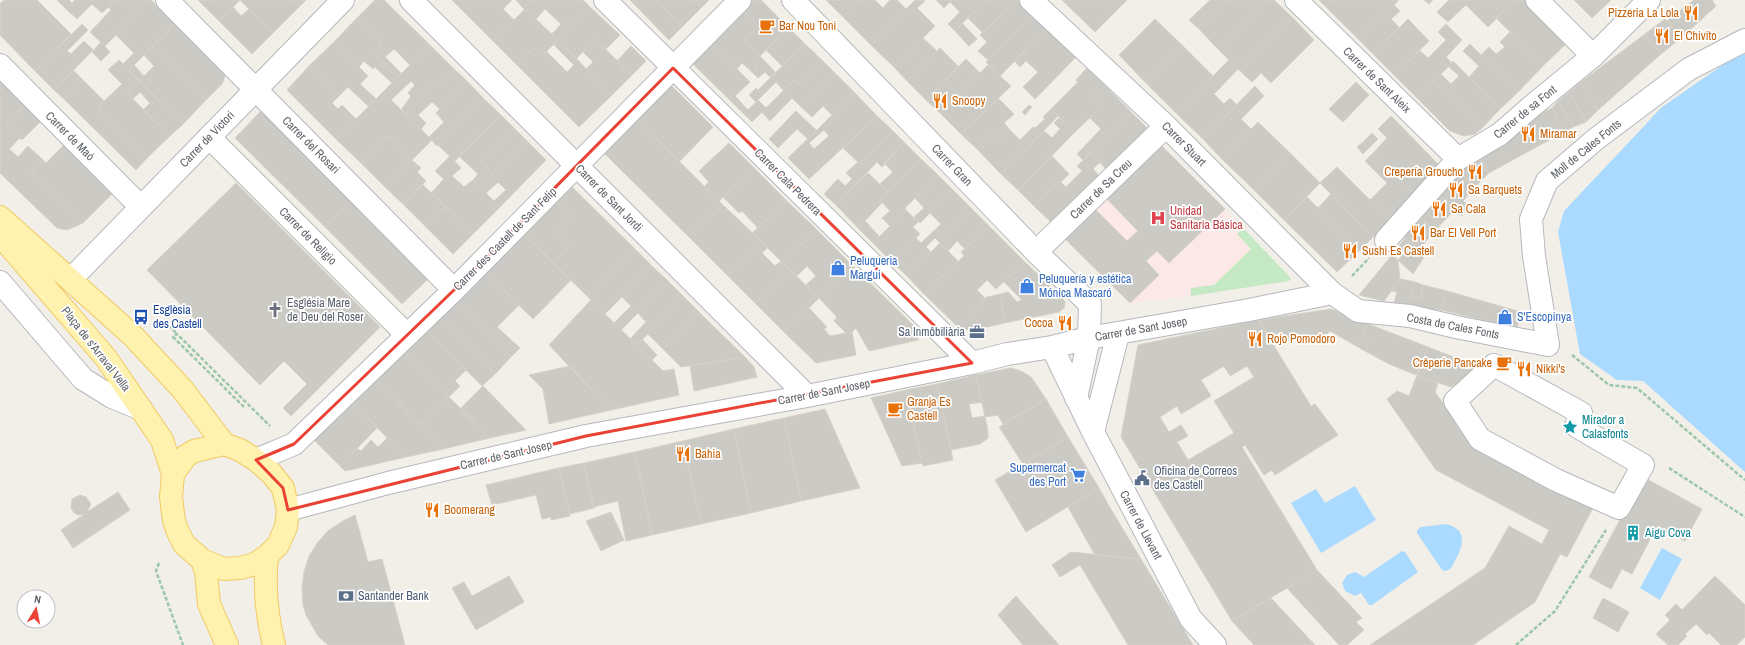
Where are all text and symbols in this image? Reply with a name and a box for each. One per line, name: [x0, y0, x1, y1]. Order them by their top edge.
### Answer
restaurant icon: Pizzeria La Lola: [1682, 4, 1700, 22]
place label: Pizzeria La Lola: [1608, 5, 1680, 21]
cafe icon: Bar Nou Toni: [758, 17, 776, 35]
place label: Bar Nou Toni: [779, 18, 836, 34]
restaurant icon: El Chivito: [1653, 27, 1671, 45]
place label: El Chivito: [1674, 28, 1717, 44]
street label: Carrer de Sant Aleix: [1340, 43, 1414, 117]
street label: Carrer de sa Font: [1490, 82, 1560, 142]
restaurant icon: Snoopy: [931, 92, 949, 110]
place label: Snoopy: [952, 93, 985, 109]
street label: Carrer de Victori: [176, 107, 238, 171]
street label: Carrer de Maó: [42, 108, 98, 164]
street label: Carrer del Rosari: [279, 113, 343, 177]
street label: Moll de Cales Fonts: [1547, 116, 1625, 182]
street label: Carrer Stuart: [1158, 118, 1210, 170]
restaurant icon: Miramar: [1519, 125, 1537, 143]
place label: Miramar: [1540, 126, 1577, 142]
street label: Carrer Gran: [928, 141, 976, 189]
street label: Carrer Cala Pedrera: [751, 145, 825, 219]
street label: Carrer de Sa Creu: [1067, 155, 1135, 223]
street label: Carrer de Sant Jordi: [572, 161, 646, 235]
restaurant icon: Crepería Groucho: [1466, 163, 1484, 181]
place label: Crepería Groucho: [1384, 164, 1463, 180]
restaurant icon: Sa Barquets: [1447, 181, 1465, 199]
place label: Sa Barquets: [1468, 182, 1522, 198]
street label: Carrer des Castell de Sant Felip: [450, 184, 560, 294]
restaurant icon: Sa Cala: [1430, 200, 1448, 218]
place label: Sa Cala: [1451, 201, 1487, 217]
place label: Unidad Sanitaria Básica: [1170, 203, 1243, 233]
street label: Carrer de Religio: [276, 204, 340, 268]
hospital icon: Unidad Sanitaria Básica: [1149, 209, 1167, 227]
restaurant icon: Bar El Vell Port: [1409, 224, 1427, 242]
place label: Bar El Vell Port: [1430, 225, 1496, 241]
restaurant icon: Sushi Es Castell: [1341, 242, 1359, 260]
place label: Sushi Es Castell: [1362, 243, 1434, 259]
place label: Peluqueria Margui: [850, 253, 898, 283]
shop icon: Peluqueria Margui: [829, 259, 847, 277]
place label: Peluquería y estética Mónica Mascaró: [1039, 271, 1132, 301]
shop icon: Peluquería y estética Mónica Mascaró: [1018, 277, 1036, 295]
place label: Església Mare de Deu del Roser: [287, 295, 364, 325]
church icon: Església Mare de Deu del Roser: [266, 301, 284, 319]
place label: Esglèsia des Castell: [153, 302, 202, 332]
street label: Plaça de s'Arraval Vella: [58, 303, 134, 395]
bus stop icon: Esglèsia des Castell: [132, 308, 150, 326]
shop icon: S'Escopinya: [1496, 308, 1514, 326]
street label: Costa de Cales Fonts: [1405, 309, 1501, 343]
place label: S'Escopinya: [1517, 309, 1572, 325]
street label: Carrer de Sant Josep: [1094, 313, 1188, 345]
restaurant icon: Cocoa: [1056, 314, 1074, 332]
place label: Cocoa: [1025, 315, 1054, 331]
office icon: Sa Inmôbiliària: [968, 323, 986, 341]
place label: Sa Inmôbiliària: [898, 324, 966, 340]
restaurant icon: Rojo Pomodoro: [1246, 330, 1264, 348]
place label: Rojo Pomodoro: [1267, 331, 1335, 347]
cafe icon: Crêperie Pancake: [1495, 354, 1513, 372]
place label: Crêperie Pancake: [1413, 355, 1492, 371]
restaurant icon: Nikki's: [1515, 360, 1533, 378]
place label: Nikki's: [1536, 361, 1565, 377]
street label: Carrer de Sant Josep: [777, 375, 871, 409]
place label: Granja Es Castell: [907, 394, 951, 424]
cafe icon: Granja Es Castell: [886, 400, 904, 418]
place label: Mirador a Calasfonts: [1582, 412, 1629, 442]
place icon: Mirador a Calasfonts: [1561, 418, 1579, 436]
street label: Carrer de Sant Josep: [459, 437, 553, 473]
restaurant icon: Bahia: [674, 445, 692, 463]
place label: Bahia: [695, 446, 721, 462]
place label: Supermercat des Port: [1010, 460, 1066, 490]
place label: Oficina de Correos des Castell: [1154, 463, 1237, 493]
supermarket icon: Supermercat des Port: [1069, 466, 1087, 484]
public building icon: Oficina de Correos des Castell: [1133, 469, 1151, 487]
street label: Carrer de Llevant: [1116, 488, 1166, 563]
restaurant icon: Boomerang: [423, 501, 441, 519]
place label: Boomerang: [444, 502, 495, 518]
building icon: Aigu Cova: [1624, 524, 1642, 542]
place label: Aigu Cova: [1644, 525, 1691, 541]
bank icon: Santander Bank: [337, 587, 355, 605]
place label: Santander Bank: [358, 588, 429, 604]
north arrow: [16, 589, 56, 629]
text: N: [33, 592, 42, 607]

